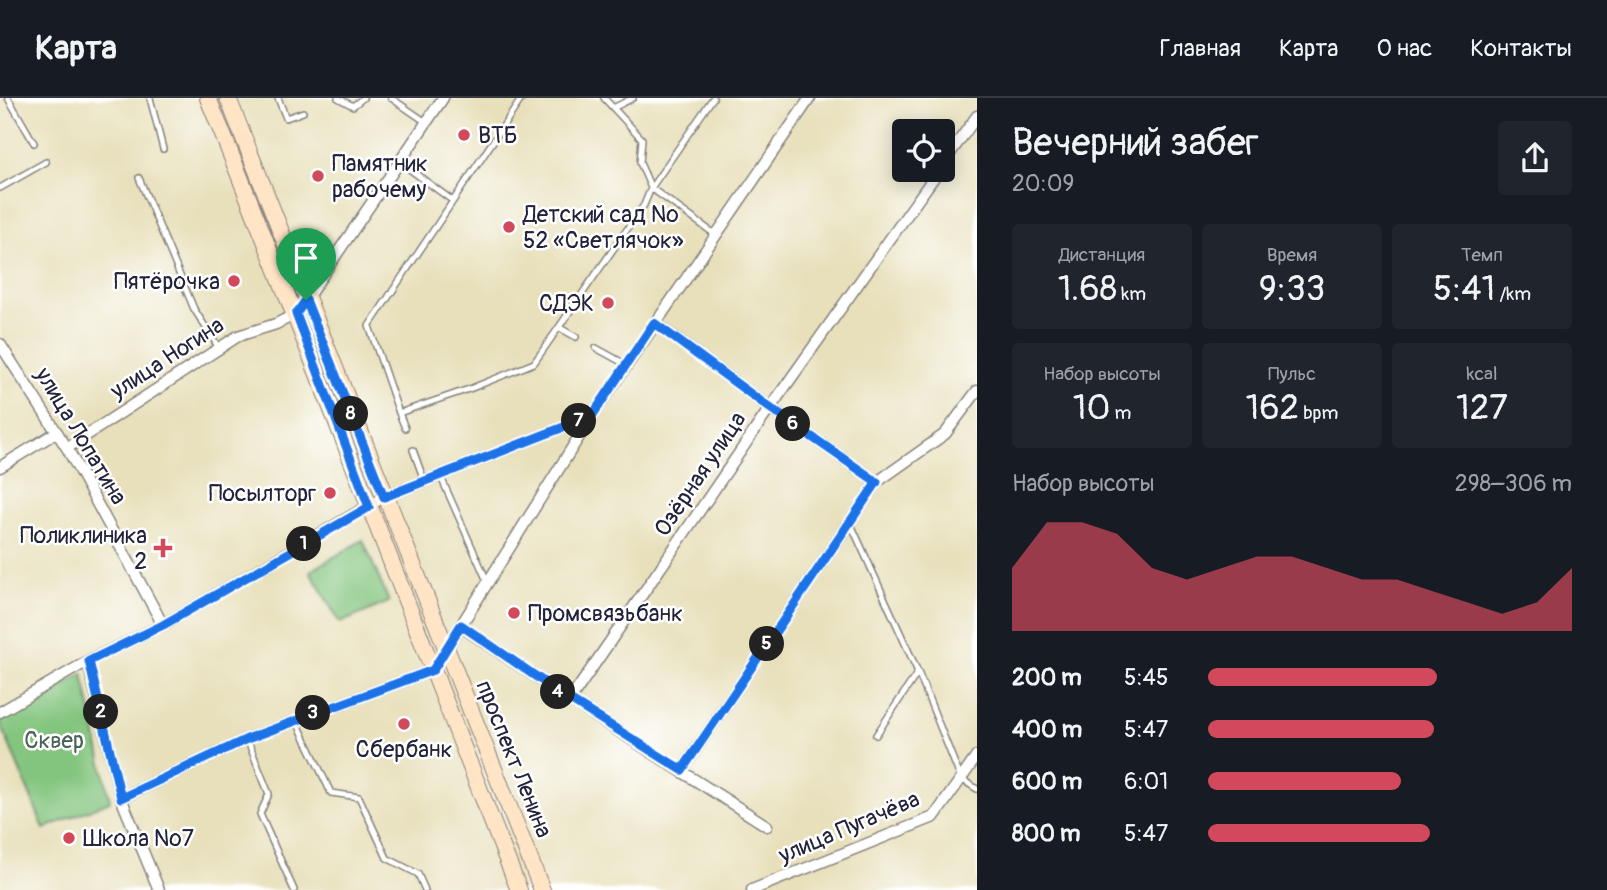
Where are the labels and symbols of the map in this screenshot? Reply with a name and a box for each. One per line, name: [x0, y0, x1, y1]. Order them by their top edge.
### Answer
place label: ВТБ: [478, 121, 518, 150]
marker: ВТБ: [456, 127, 472, 143]
place label: Памятник рабочему: [332, 149, 428, 204]
marker: Памятник рабочему: [310, 168, 326, 184]
place label: Детский сад № 52 «Светлячок»: [522, 200, 684, 255]
marker: Детский сад № 52 «Светлячок»: [501, 219, 517, 235]
pin: [276, 228, 336, 300]
place label: Пятёрочка: [114, 267, 220, 296]
marker: Пятёрочка: [226, 273, 242, 289]
place label: СДЭК: [539, 289, 594, 318]
marker: СДЭК: [600, 295, 616, 311]
street label: улица Ногина: [104, 311, 229, 406]
street label: улица Лопатина: [28, 361, 133, 510]
pin: 8: [334, 396, 368, 432]
pin: 7: [562, 404, 596, 438]
street label: Озёрная улица: [648, 406, 752, 542]
pin: 6: [776, 406, 810, 442]
place label: Посылторг: [209, 479, 316, 508]
marker: Посылторг: [322, 485, 338, 501]
place label: Поликлиника 2: [20, 521, 147, 576]
pin: 1: [286, 526, 322, 562]
marker: Поликлиника 2: [153, 538, 173, 558]
place label: Промсвязьбанк: [528, 599, 683, 628]
marker: Промсвязьбанк: [506, 605, 522, 621]
pin: 5: [750, 626, 784, 662]
pin: 4: [540, 674, 576, 710]
street label: проспект Ленина: [469, 676, 559, 842]
pin: 2: [84, 694, 119, 730]
pin: 3: [296, 696, 330, 730]
marker: Сбербанк: [396, 716, 412, 732]
park label: Сквер: [24, 726, 84, 755]
place label: Сбербанк: [356, 735, 453, 764]
street label: улица Пугачёва: [773, 784, 924, 870]
place label: Школа №7: [83, 824, 194, 853]
marker: Школа №7: [61, 830, 77, 846]

